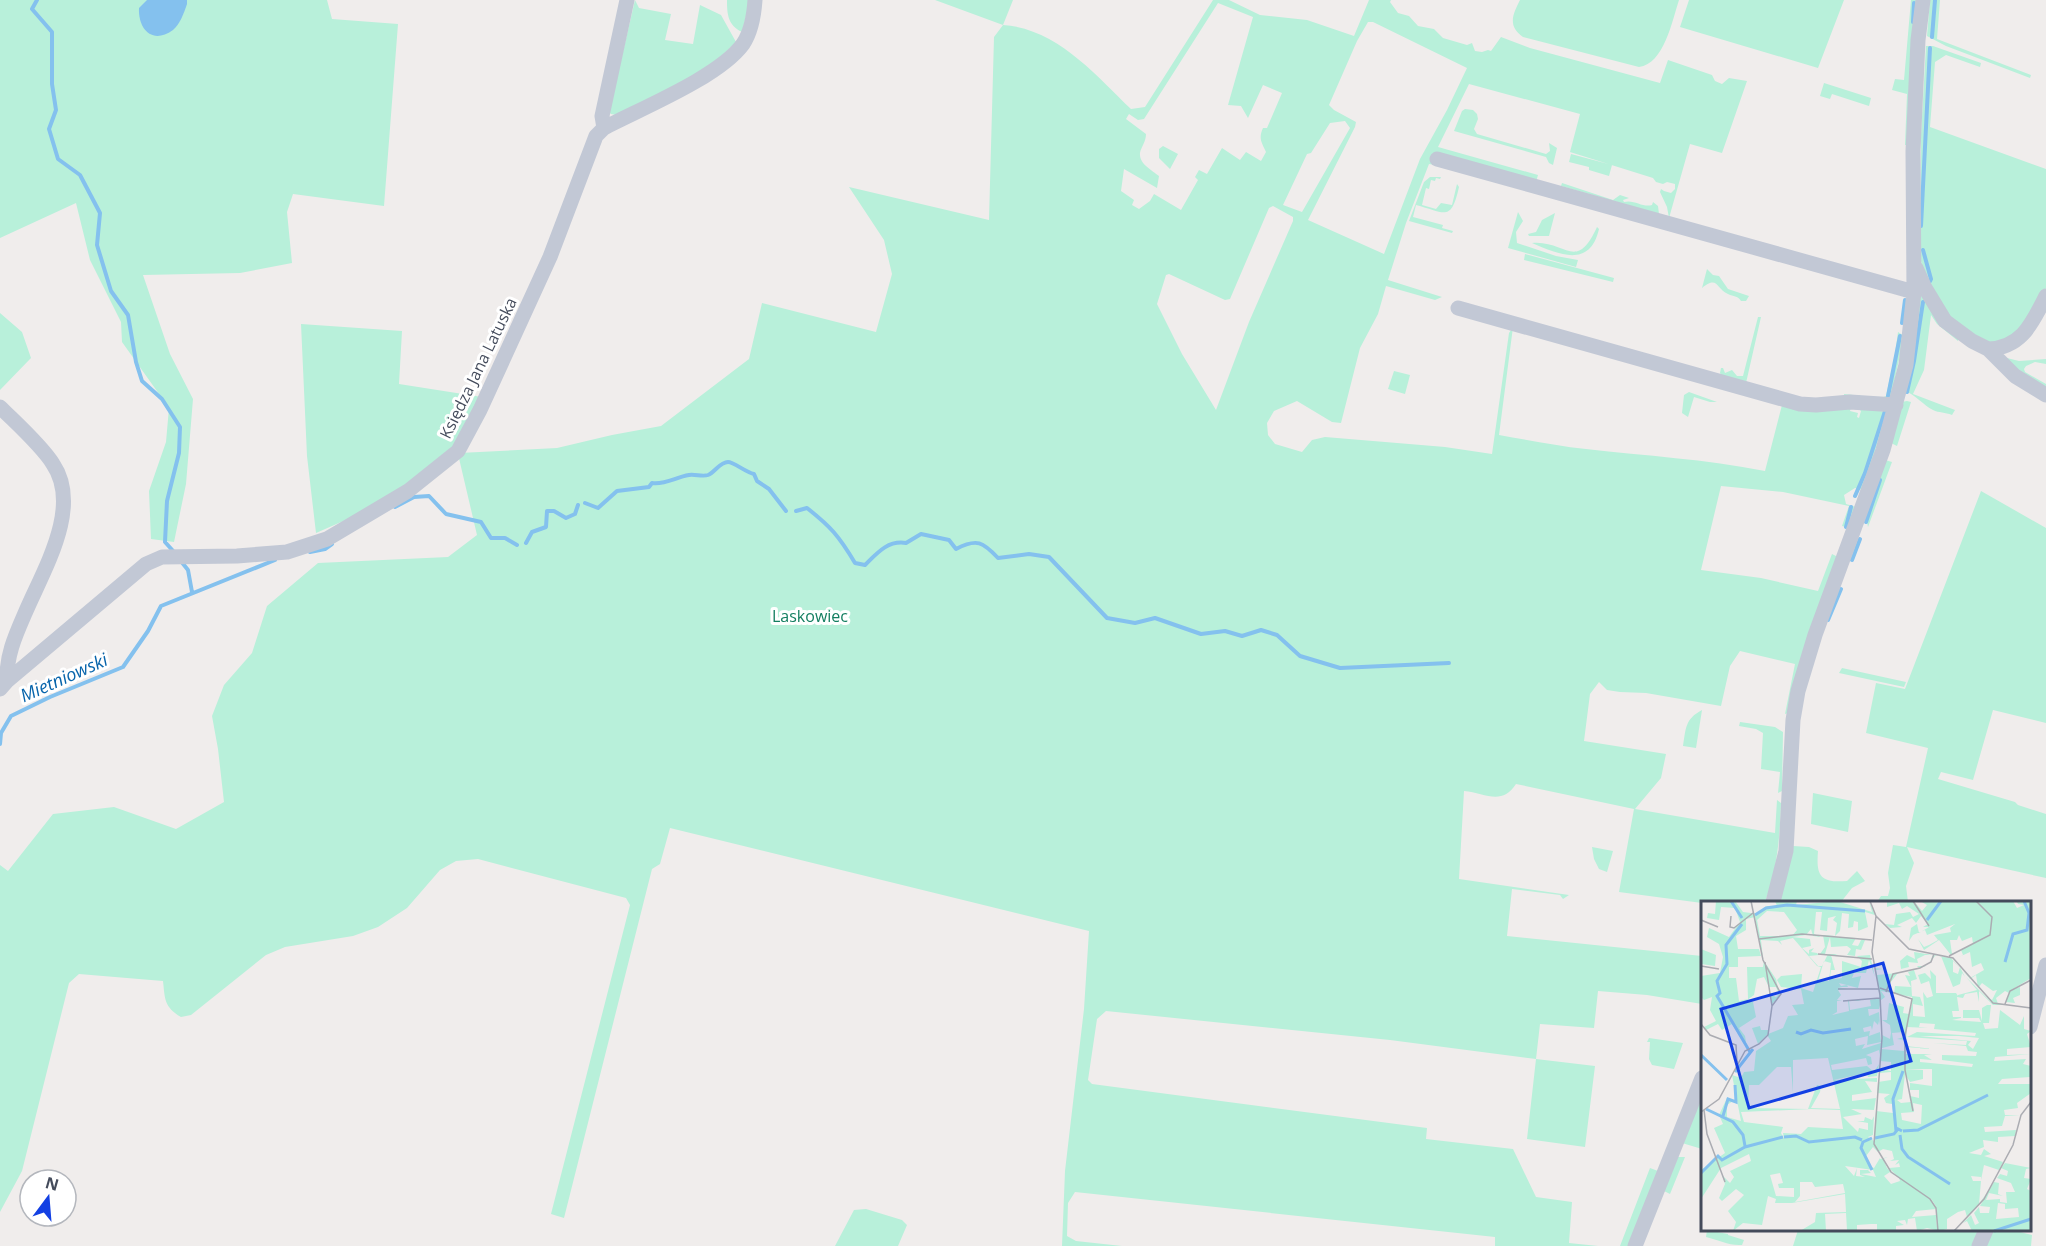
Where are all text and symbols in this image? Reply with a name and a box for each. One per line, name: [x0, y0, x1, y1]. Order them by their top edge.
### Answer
street label: Księdza Jana Latuska: [434, 294, 522, 442]
park label: Laskowiec: [772, 605, 848, 627]
water label: Mietniowski: [16, 647, 112, 707]
inset map: [1701, 901, 2031, 1231]
north arrow: [18, 1168, 78, 1228]
text: N: [43, 1171, 61, 1196]

